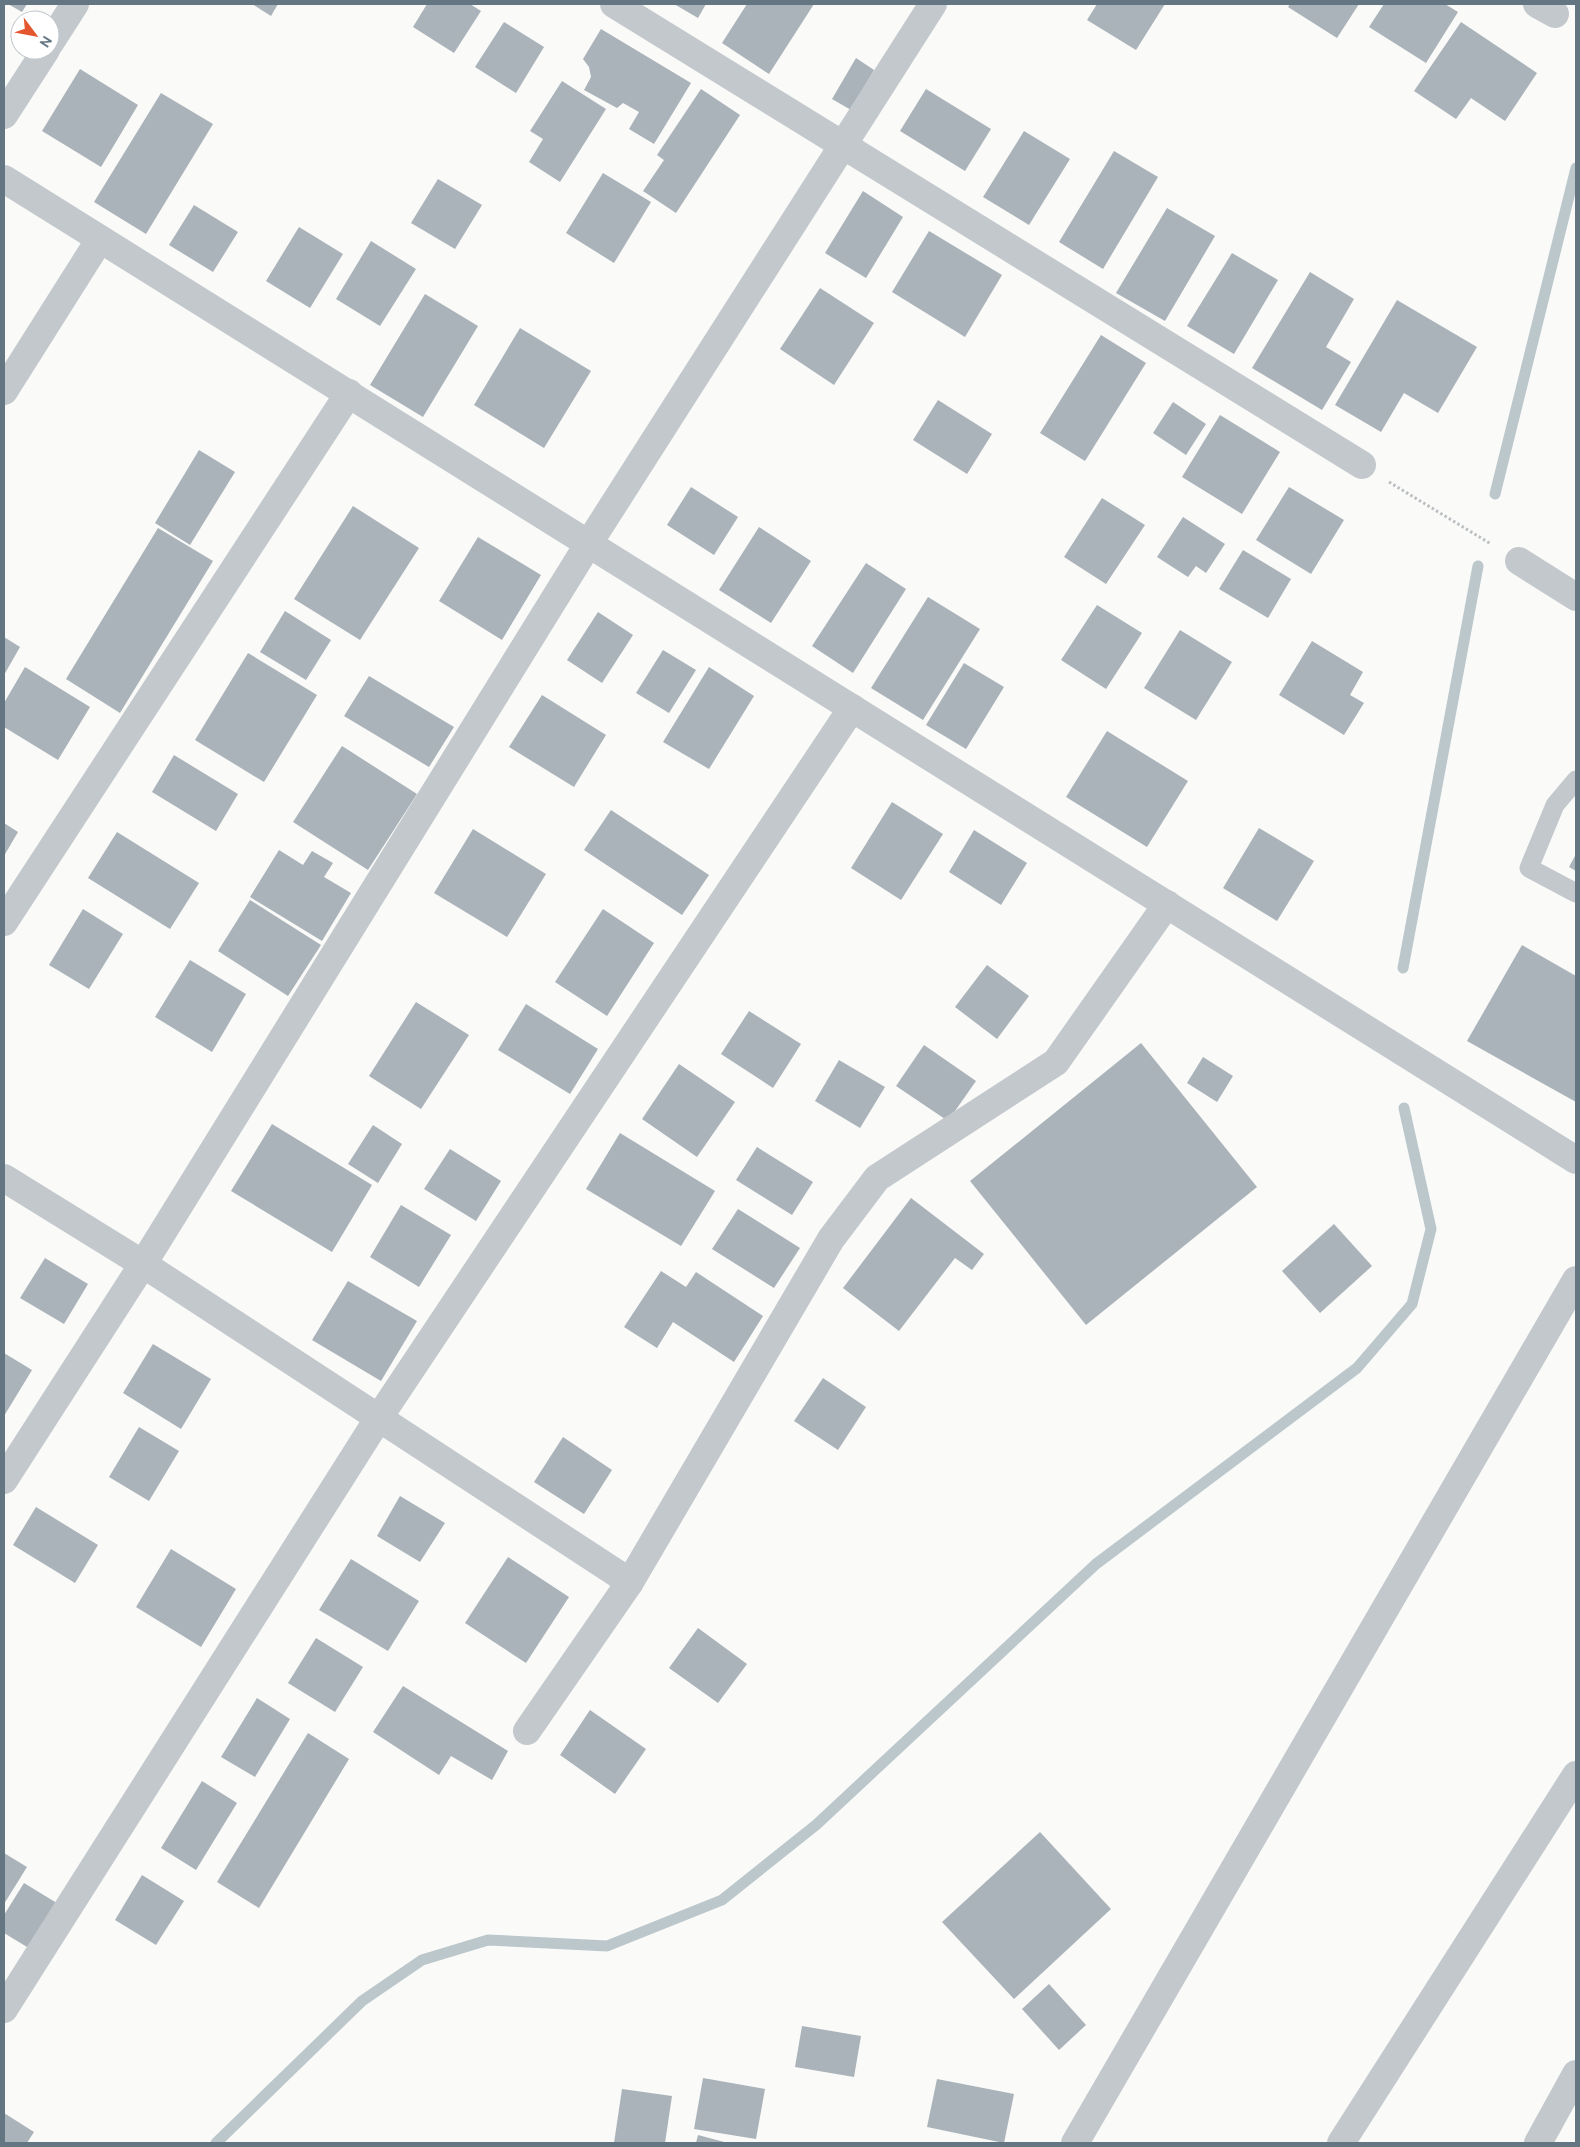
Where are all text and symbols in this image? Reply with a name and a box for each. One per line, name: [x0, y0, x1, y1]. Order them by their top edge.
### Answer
north arrow: [10, 10, 60, 60]
text: N: [36, 33, 56, 51]

